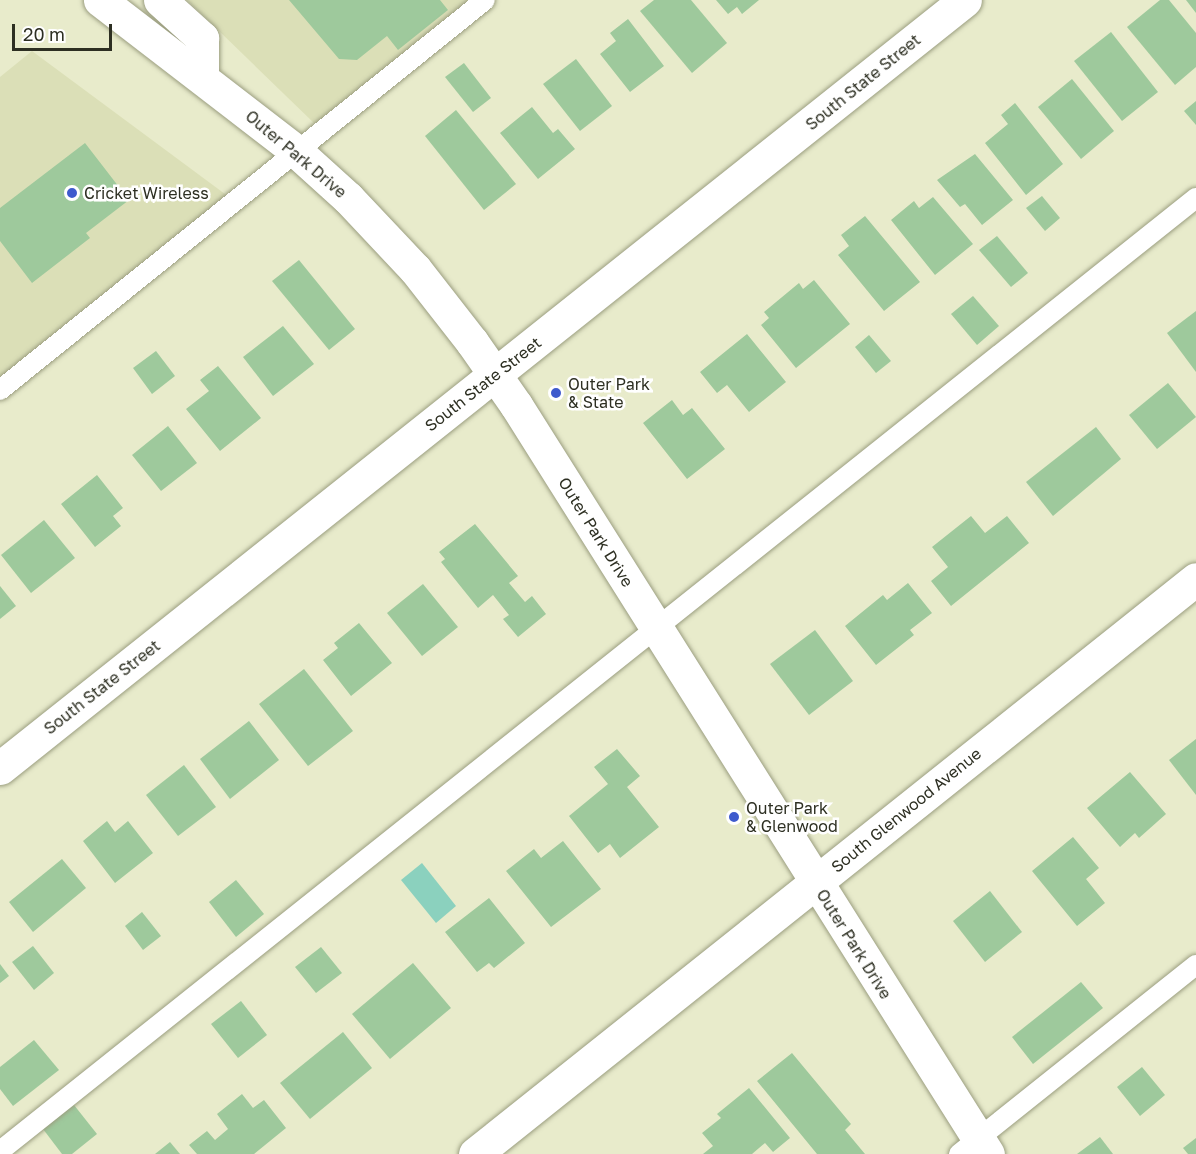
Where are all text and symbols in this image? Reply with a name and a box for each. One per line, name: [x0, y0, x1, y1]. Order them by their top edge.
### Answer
scale bar: [15, 12, 116, 50]
text: 20 m: [23, 23, 65, 45]
street label: South State Street: [802, 30, 924, 134]
street label: Outer Park Drive: [242, 106, 350, 202]
place label: Cricket Wireless: [84, 183, 209, 203]
marker: Cricket Wireless: [65, 186, 79, 200]
street label: South State Street: [421, 333, 545, 435]
place label: Outer Park & State: [568, 374, 650, 412]
marker: Outer Park & State: [549, 386, 563, 400]
street label: Outer Park Drive: [555, 474, 637, 590]
street label: South State Street: [40, 636, 164, 738]
street label: South Glenwood Avenue: [827, 744, 985, 876]
place label: Outer Park & Glenwood: [746, 798, 838, 836]
marker: Outer Park & Glenwood: [727, 810, 741, 824]
street label: Outer Park Drive: [813, 886, 895, 1002]

